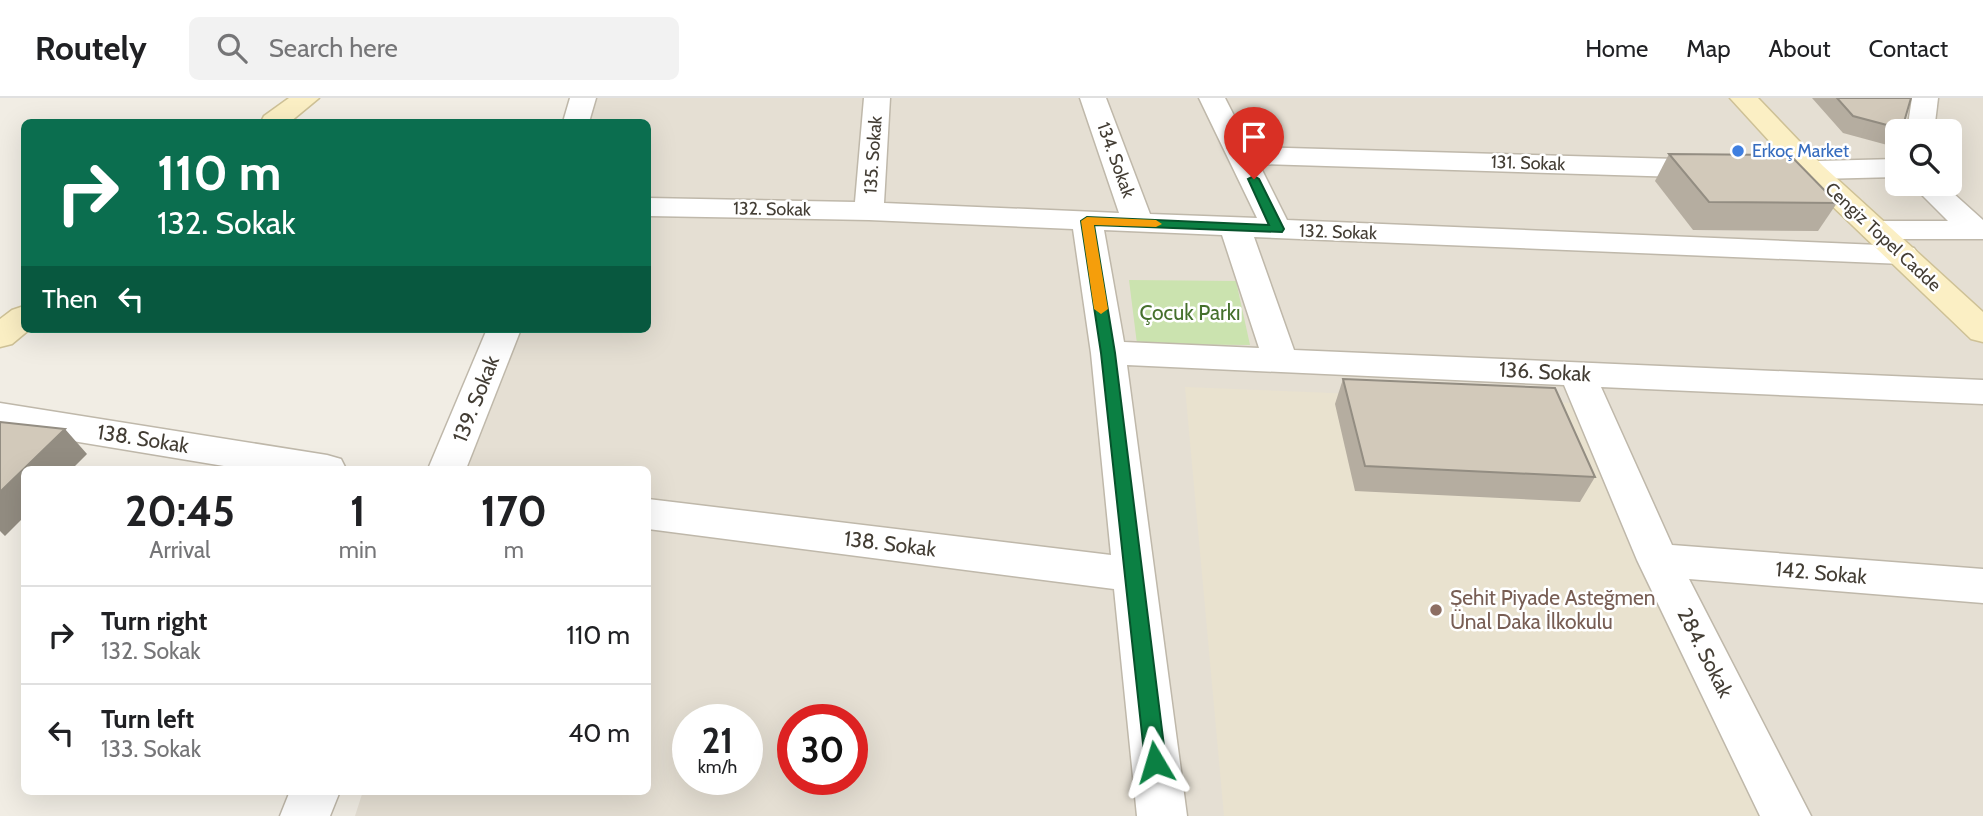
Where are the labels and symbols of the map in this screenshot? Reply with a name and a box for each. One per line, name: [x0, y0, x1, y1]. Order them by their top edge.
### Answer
pin: [1224, 107, 1284, 179]
street label: 135. Sokak: [859, 114, 887, 195]
street label: 134. Sokak: [1092, 119, 1140, 202]
place label: Erkoç Market: [1752, 140, 1849, 162]
marker: Erkoç Market: [1730, 143, 1746, 159]
street label: 131. Sokak: [1490, 151, 1566, 175]
street label: Cengiz Topel Cadde: [1821, 178, 1945, 296]
street label: 132. Sokak: [733, 197, 812, 221]
street label: 132. Sokak: [1299, 220, 1378, 244]
park label: Çocuk Parkı: [1139, 300, 1241, 325]
street label: 139. Sokak: [447, 351, 504, 446]
street label: 136. Sokak: [1499, 357, 1592, 386]
street label: 138. Sokak: [95, 419, 191, 458]
street label: 138. Sokak: [843, 525, 938, 562]
street label: 142. Sokak: [1774, 556, 1868, 589]
place label: Şehit Piyade Asteğmen Ünal Daka İlkokulu: [1450, 585, 1655, 634]
marker: Şehit Piyade Asteğmen Ünal Daka İlkokulu: [1428, 602, 1444, 618]
street label: 284. Sokak: [1672, 604, 1739, 702]
speed limit sign: 30: [777, 704, 868, 795]
position arrow: [1118, 725, 1192, 799]

